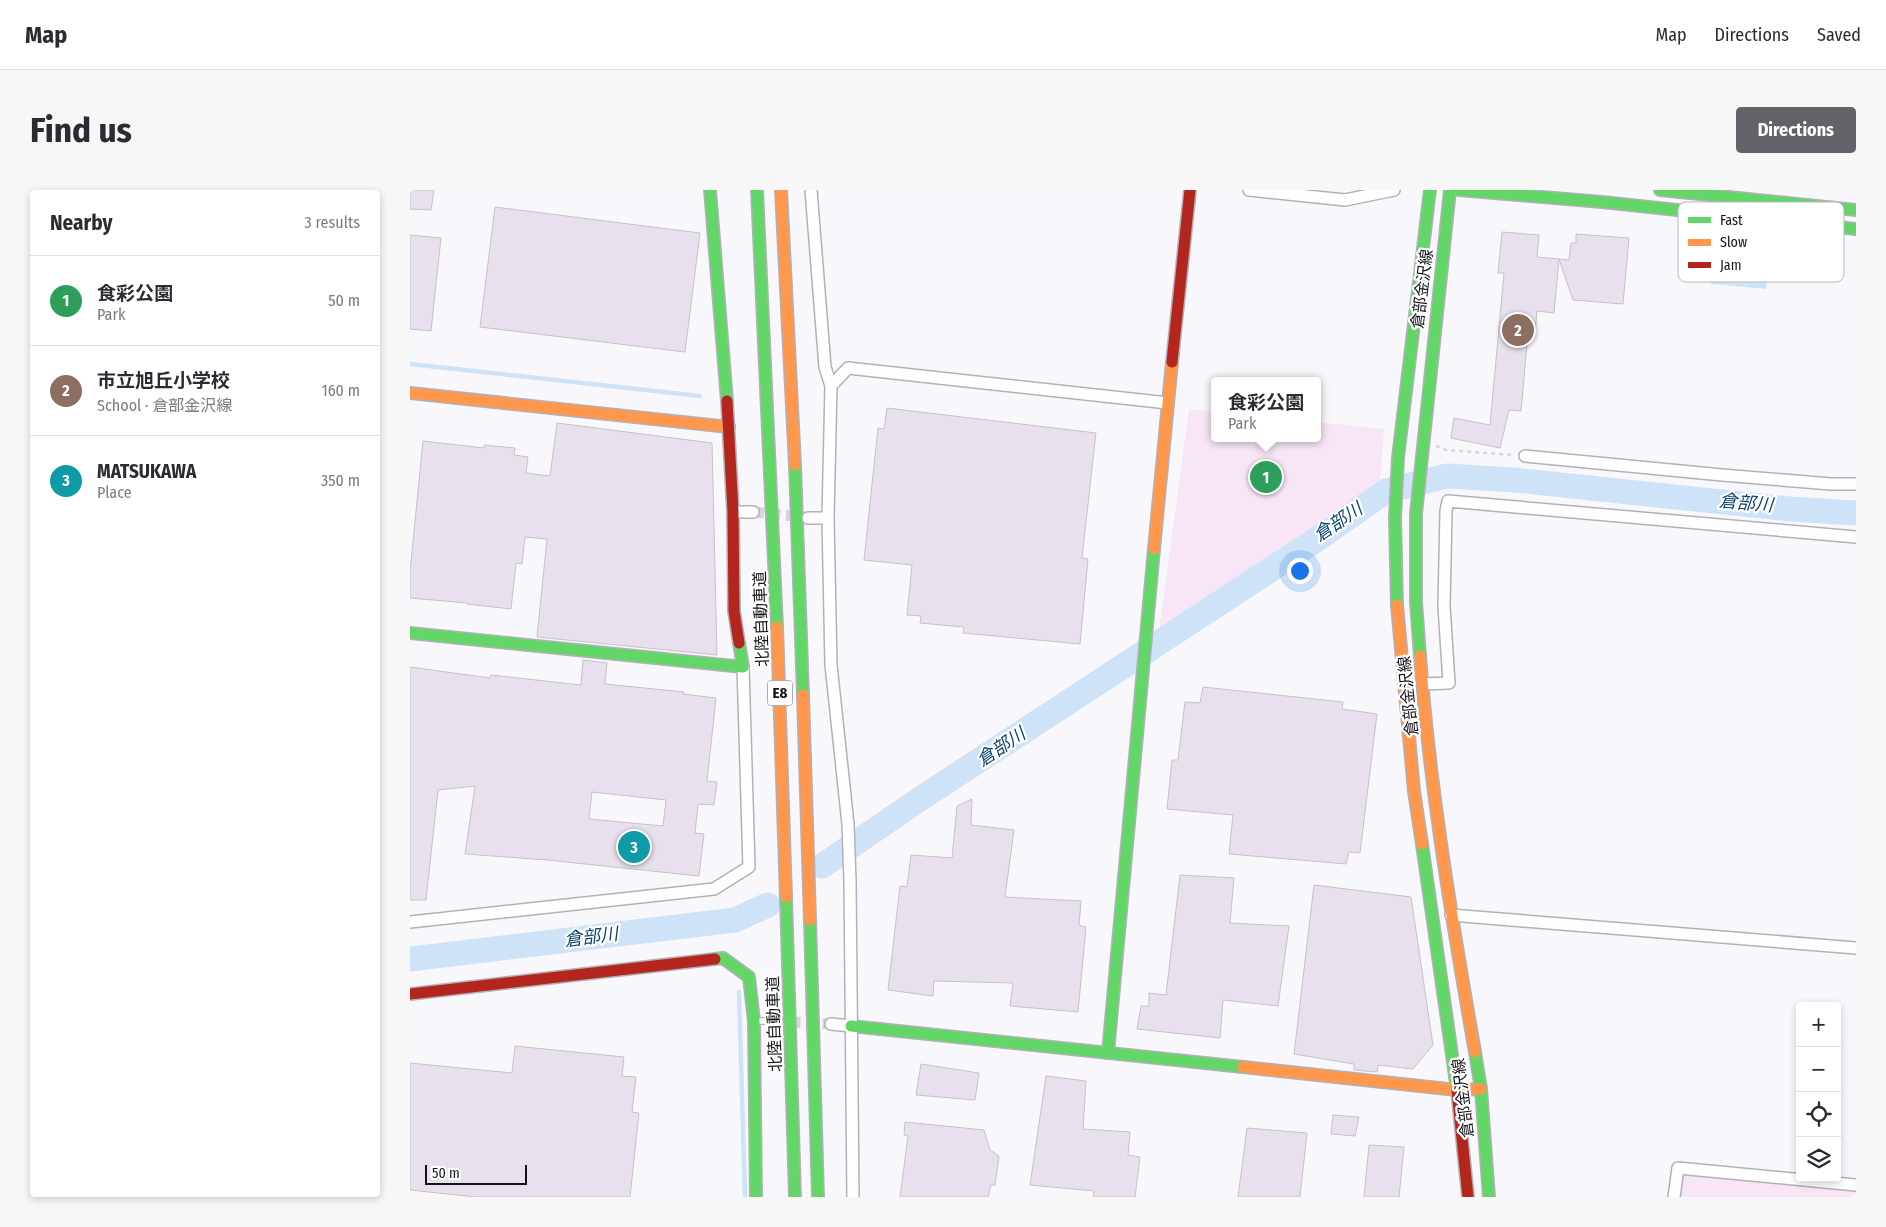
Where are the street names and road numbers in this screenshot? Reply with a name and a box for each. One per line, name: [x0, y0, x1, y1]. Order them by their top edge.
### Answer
street label: 倉部金沢線: [1408, 248, 1436, 330]
street label: 北陸自動車道: [750, 571, 772, 667]
street label: 倉部金沢線: [1394, 655, 1422, 737]
road number: E8: [768, 680, 792, 706]
street label: 北陸自動車道: [763, 976, 785, 1072]
street label: 倉部金沢線: [1449, 1057, 1477, 1139]

